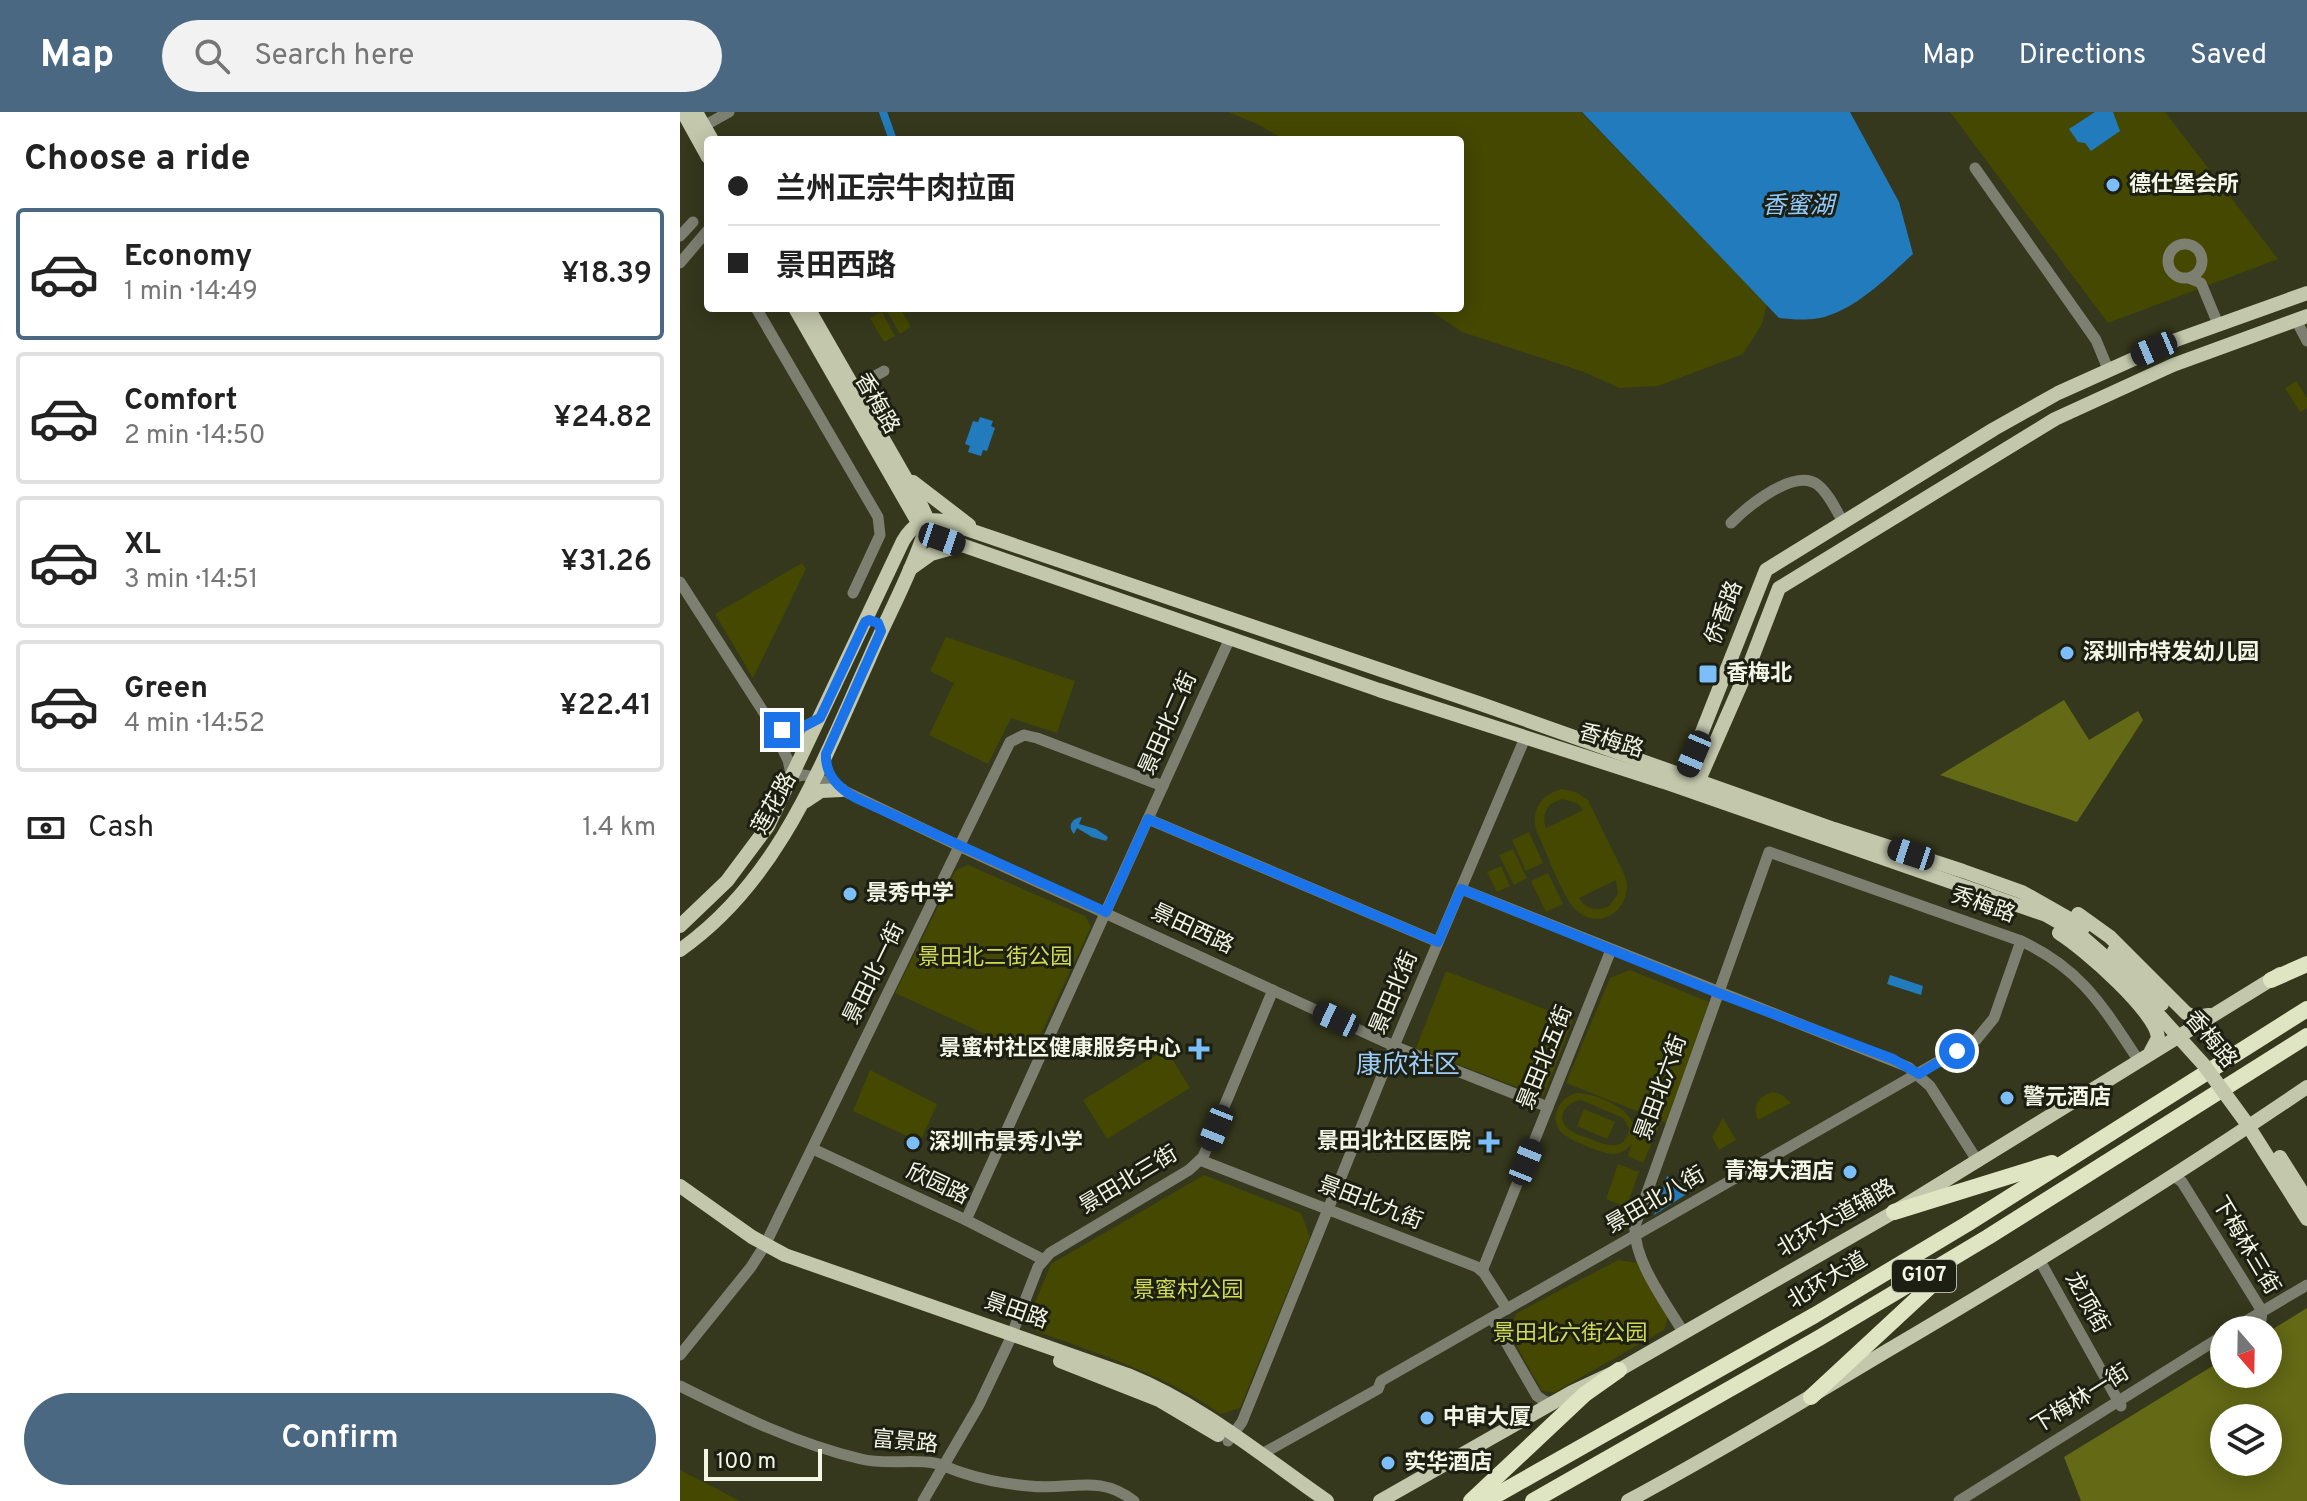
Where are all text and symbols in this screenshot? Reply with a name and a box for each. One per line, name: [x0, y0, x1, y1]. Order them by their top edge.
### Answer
search box: [162, 20, 722, 92]
text: Map: [40, 32, 114, 81]
icon: search: [190, 34, 234, 78]
text: Search here: [254, 38, 414, 75]
text: Map: [1922, 38, 1975, 74]
text: Directions: [2019, 38, 2146, 74]
text: Saved: [2190, 38, 2267, 74]
text: Choose a ride: [24, 137, 250, 183]
text: 兰州正宗牛肉拉面: [776, 172, 1016, 209]
place label: 德仕堡会所: [2129, 172, 2239, 199]
marker: 德仕堡会所: [2104, 176, 2122, 194]
water label: 香蜜湖: [1762, 192, 1838, 222]
icon: car: [28, 238, 100, 310]
text: Economy: [124, 239, 252, 276]
text: 景田西路: [776, 249, 896, 286]
text: ¥18.39: [561, 256, 652, 293]
text: 1 min · 14:49: [124, 276, 258, 309]
car: [2127, 329, 2181, 369]
street label: 香梅路: [848, 369, 904, 439]
icon: car: [28, 382, 100, 454]
text: Comfort: [124, 383, 237, 420]
text: ¥24.82: [553, 400, 652, 437]
text: 2 min · 14:50: [124, 420, 265, 453]
car: [915, 520, 969, 558]
icon: car: [28, 526, 100, 598]
text: XL: [124, 527, 161, 564]
text: ¥31.26: [561, 544, 652, 581]
text: 3 min · 14:51: [124, 564, 258, 597]
street label: 侨香路: [1701, 577, 1749, 649]
place label: 深圳市特发幼儿园: [2083, 640, 2259, 667]
marker: 深圳市特发幼儿园: [2058, 644, 2076, 662]
place label: 香梅北: [1726, 661, 1792, 688]
marker: 香梅北: [1697, 663, 1719, 685]
street label: 景田北二街: [1134, 668, 1204, 780]
icon: car: [28, 670, 100, 742]
text: Green: [124, 671, 208, 708]
text: ¥22.41: [560, 688, 652, 725]
text: 4 min · 14:52: [124, 708, 265, 741]
route end: [764, 712, 800, 748]
street label: 香梅路: [1575, 719, 1647, 765]
car: [1674, 727, 1714, 781]
street label: 莲花路: [747, 769, 803, 839]
icon: cash: [24, 806, 68, 850]
text: Cash: [88, 810, 154, 847]
text: 1.4 km: [582, 812, 656, 845]
car: [1884, 835, 1938, 873]
place label: 景秀中学: [866, 881, 954, 908]
street label: 秀梅路: [1947, 882, 2019, 930]
marker: 景秀中学: [841, 885, 859, 903]
street label: 景田西路: [1146, 899, 1238, 961]
street label: 景田北一街: [839, 919, 911, 1029]
park label: 景田北二街公园: [918, 945, 1072, 972]
street label: 景田北街: [1365, 947, 1425, 1039]
car: [1309, 998, 1363, 1040]
street label: 景田北五街: [1513, 1002, 1579, 1114]
street label: 香梅路: [2178, 1006, 2242, 1074]
street label: 景田北六街: [1631, 1032, 1693, 1144]
route start: [1939, 1033, 1975, 1069]
place label: 景蜜村社区健康服务中心: [939, 1036, 1181, 1063]
marker: 景蜜村社区健康服务中心: [1188, 1038, 1210, 1060]
district label: 康欣社区: [1356, 1050, 1460, 1083]
place label: 警元酒店: [2023, 1085, 2111, 1112]
marker: 警元酒店: [1998, 1089, 2016, 1107]
car: [1196, 1101, 1236, 1155]
place label: 景田北社区医院: [1317, 1129, 1471, 1156]
place label: 深圳市景秀小学: [929, 1130, 1083, 1157]
marker: 景田北社区医院: [1478, 1131, 1500, 1153]
marker: 深圳市景秀小学: [904, 1134, 922, 1152]
car: [1506, 1135, 1546, 1189]
street label: 景田北三街: [1075, 1141, 1183, 1221]
street label: 欣园路: [901, 1159, 973, 1211]
place label: 青海大酒店: [1724, 1159, 1834, 1186]
street label: 景田北八街: [1602, 1162, 1710, 1240]
marker: 青海大酒店: [1841, 1163, 1859, 1181]
street label: 景田北九街: [1314, 1172, 1426, 1236]
street label: 北环大道辅路: [1773, 1174, 1901, 1264]
street label: 下梅林三街: [2205, 1192, 2285, 1300]
street label: 北环大道: [1783, 1247, 1873, 1315]
road number: G107: [1892, 1260, 1956, 1292]
street label: 龙顶街: [2058, 1268, 2114, 1338]
park label: 景蜜村公园: [1133, 1278, 1243, 1305]
street label: 景田路: [980, 1288, 1052, 1336]
north arrow: [2210, 1316, 2282, 1388]
map controls: [2210, 1316, 2282, 1476]
park label: 景田北六街公园: [1493, 1321, 1647, 1348]
street label: 下梅林一街: [2027, 1359, 2135, 1441]
button: Confirm: [24, 1393, 656, 1485]
button: layers: [2210, 1404, 2282, 1476]
place label: 中审大厦: [1443, 1405, 1531, 1432]
marker: 中审大厦: [1418, 1409, 1436, 1427]
street label: 富景路: [871, 1427, 939, 1459]
scale bar: [704, 1445, 822, 1481]
text: 100 m: [716, 1449, 776, 1476]
place label: 实华酒店: [1404, 1450, 1492, 1477]
marker: 实华酒店: [1379, 1454, 1397, 1472]

